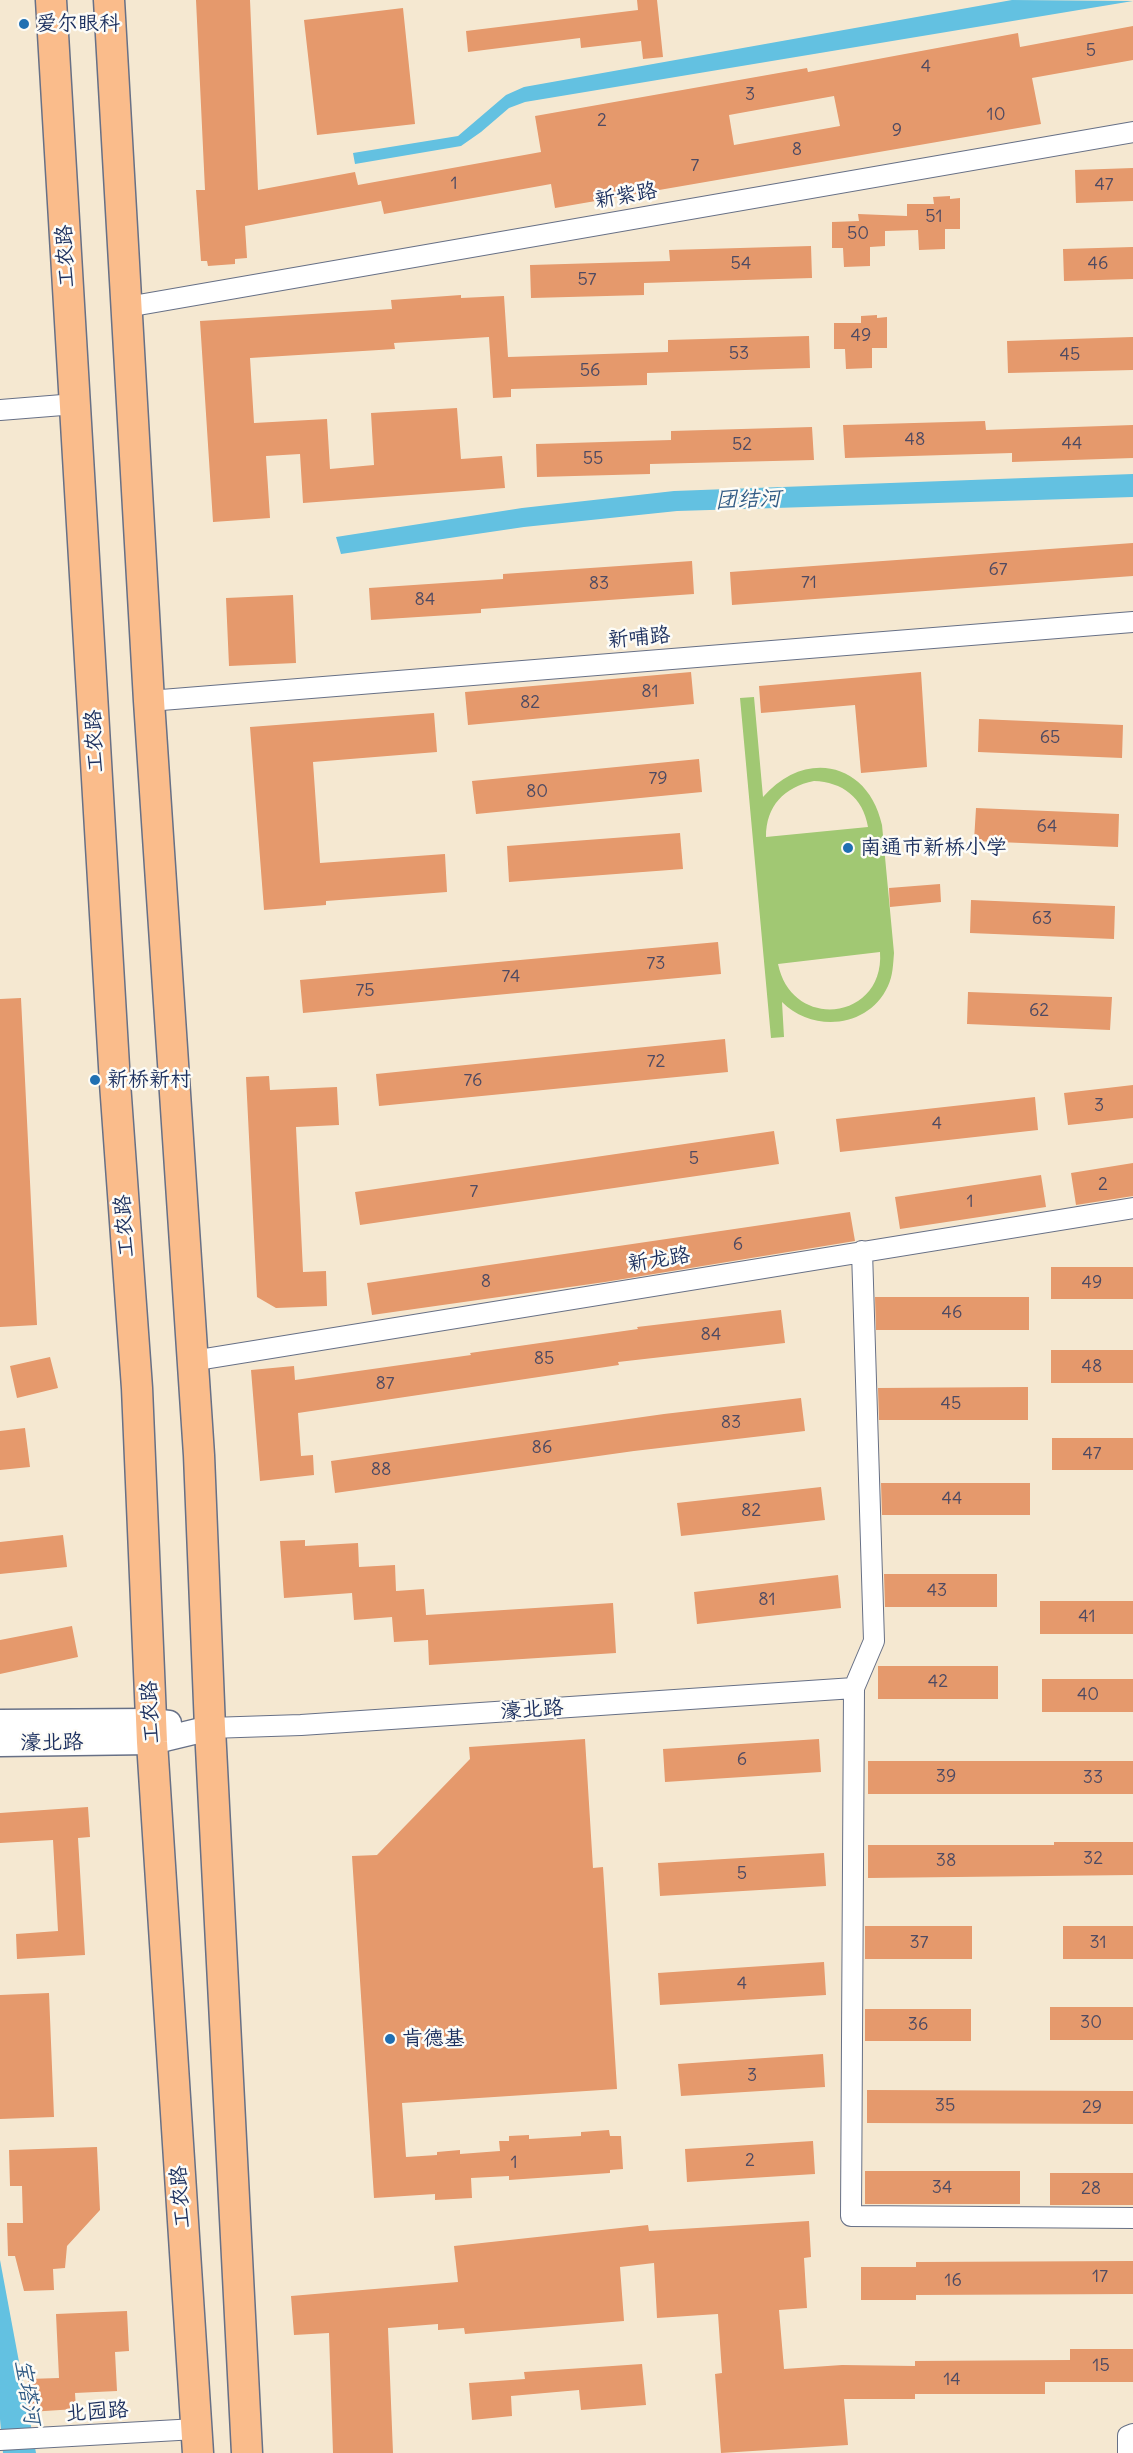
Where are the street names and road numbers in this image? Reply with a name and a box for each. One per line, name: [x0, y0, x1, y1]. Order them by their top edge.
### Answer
street label: 新紫路: [593, 178, 659, 214]
street label: 工农路: [52, 224, 80, 288]
street label: 新哺路: [607, 623, 671, 653]
street label: 工农路: [81, 709, 109, 773]
street label: 工农路: [110, 1194, 140, 1258]
street label: 新龙路: [626, 1243, 692, 1277]
street label: 工农路: [137, 1680, 165, 1744]
street label: 濠北路: [500, 1695, 564, 1725]
street label: 濠北路: [20, 1730, 84, 1756]
street label: 工农路: [166, 2165, 196, 2229]
street label: 北园路: [65, 2397, 129, 2427]

